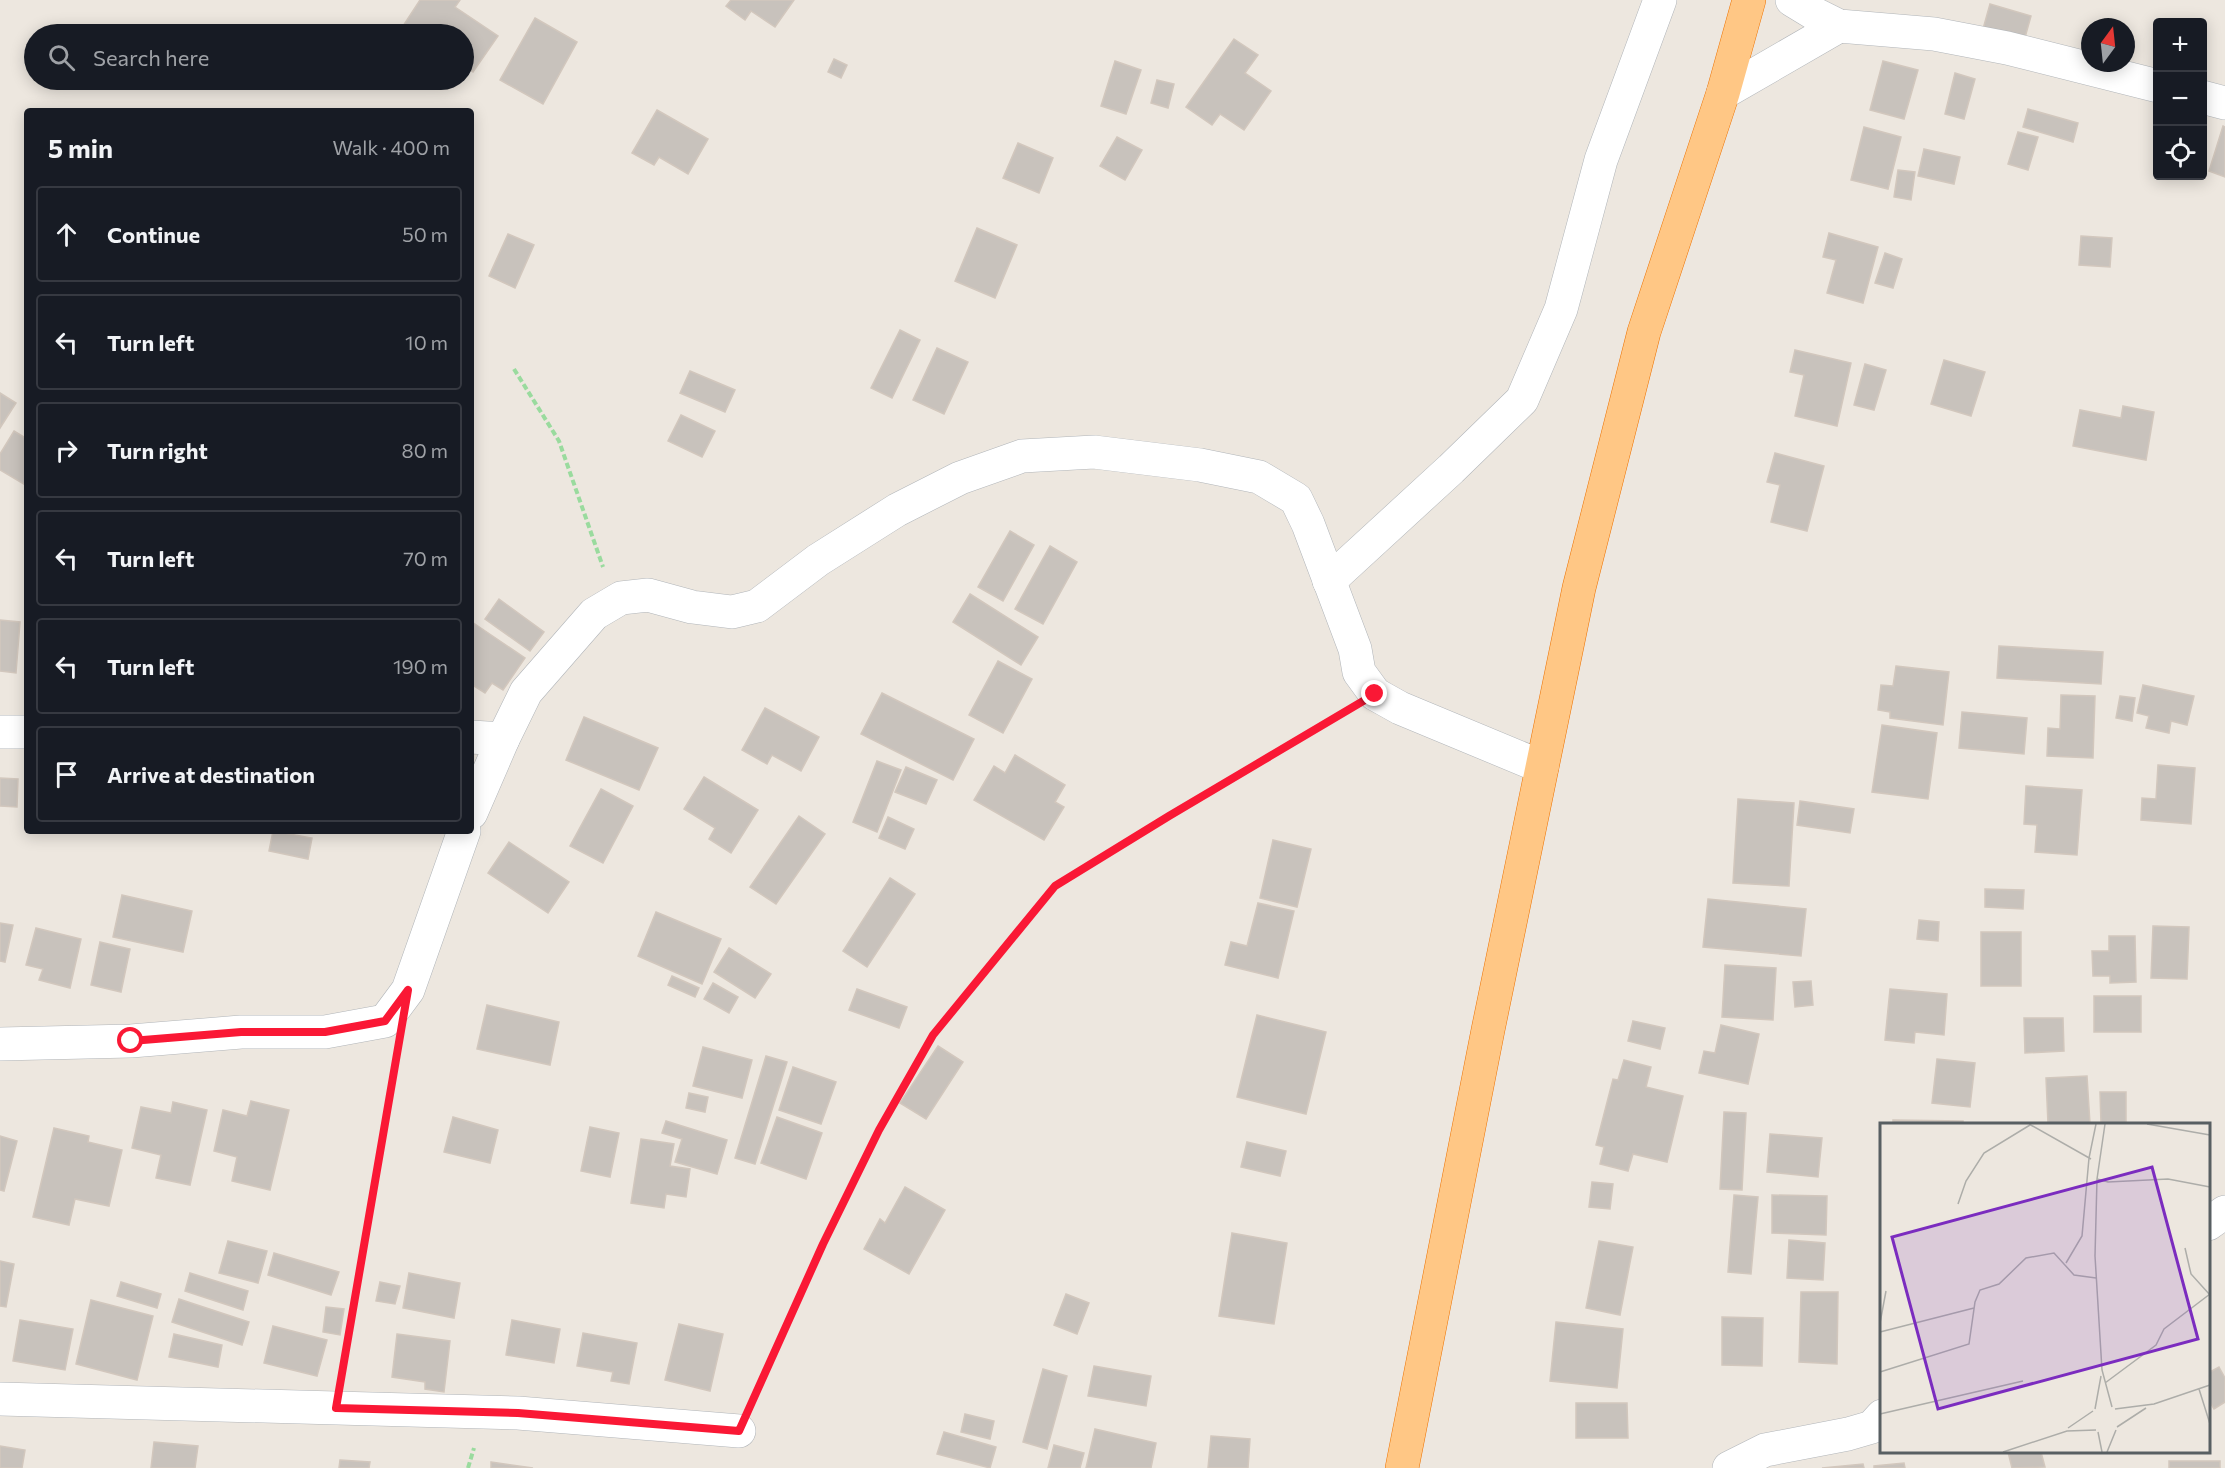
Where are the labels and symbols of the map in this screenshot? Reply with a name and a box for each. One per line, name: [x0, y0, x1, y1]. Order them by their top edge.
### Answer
north arrow: [2081, 18, 2135, 72]
route end: [1361, 680, 1387, 706]
route start: [117, 1027, 143, 1053]
inset map: [1880, 1123, 2210, 1453]

